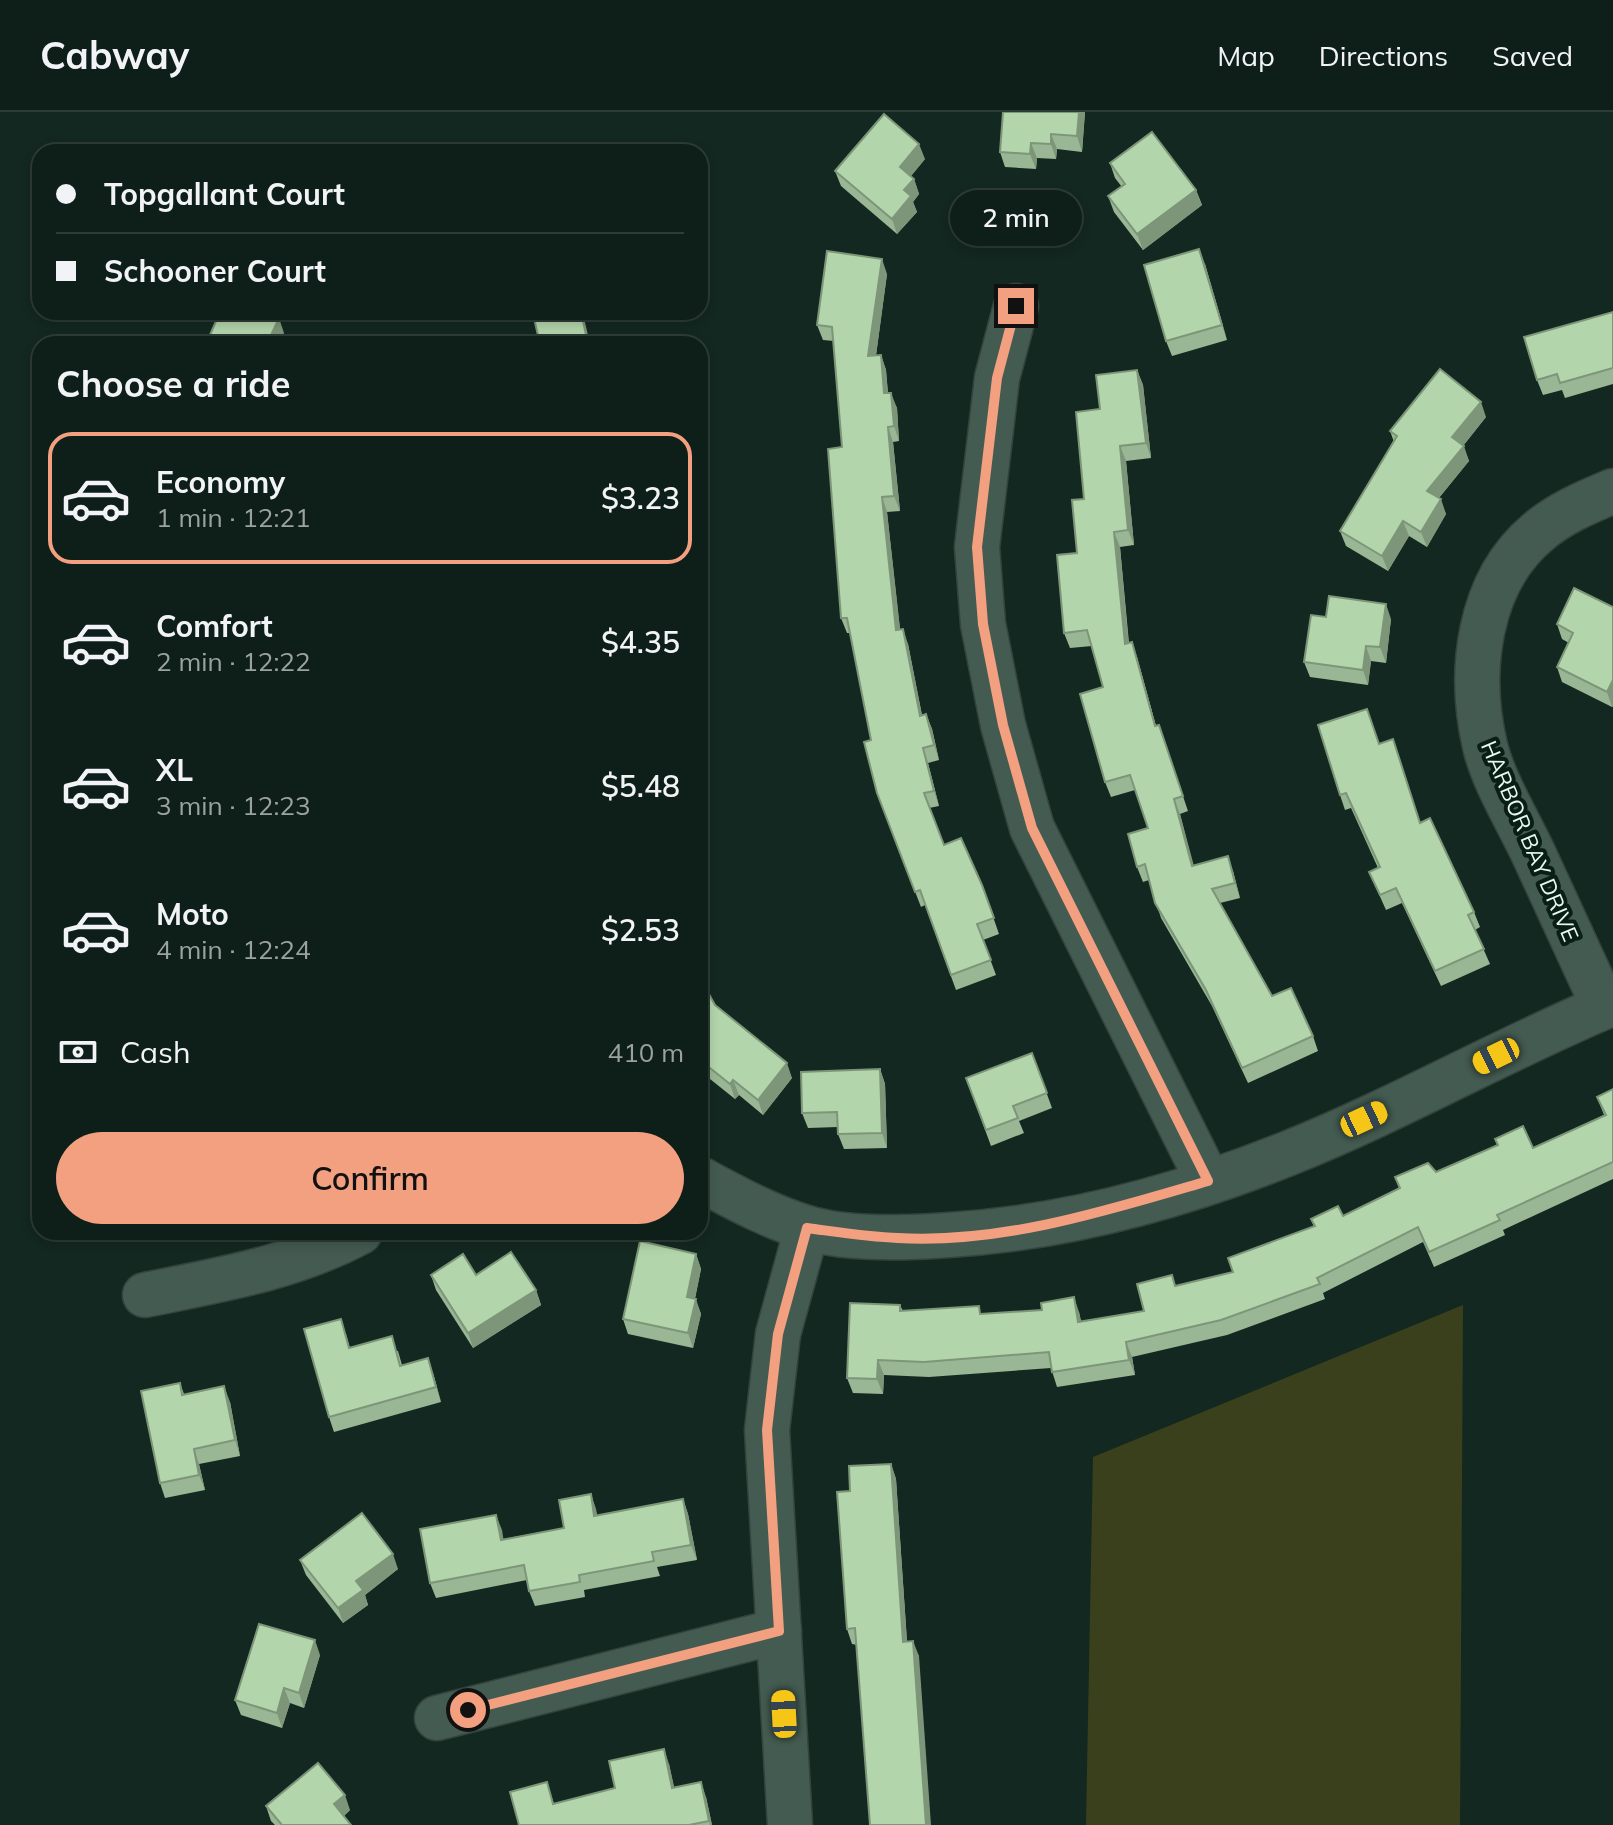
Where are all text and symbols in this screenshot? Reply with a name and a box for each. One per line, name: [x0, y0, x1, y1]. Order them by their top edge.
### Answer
text: Cabway: [40, 31, 189, 79]
text: Map: [1217, 38, 1275, 73]
text: Directions: [1319, 38, 1448, 73]
text: Saved: [1492, 38, 1573, 73]
text: Topgallant Court: [104, 175, 345, 213]
callout: 2 min: [950, 190, 1082, 246]
text: 2 min: [982, 201, 1050, 234]
text: Schooner Court: [104, 252, 326, 290]
route end: [998, 288, 1034, 324]
text: Choose a ride: [56, 361, 290, 406]
icon: car: [60, 462, 132, 534]
text: Economy: [156, 463, 285, 501]
text: $3.23: [601, 479, 680, 517]
text: 1 min · 12:21: [156, 501, 311, 534]
icon: car: [60, 606, 132, 678]
text: Comfort: [156, 607, 273, 645]
text: $4.35: [601, 623, 680, 661]
text: 2 min · 12:22: [156, 645, 311, 678]
street label: HARBOR BAY DRIVE: [1475, 736, 1585, 946]
icon: car: [60, 750, 132, 822]
text: XL: [156, 751, 193, 789]
text: $5.48: [601, 767, 680, 805]
text: 3 min · 12:23: [156, 789, 311, 822]
icon: car: [60, 894, 132, 966]
text: Moto: [156, 895, 229, 933]
text: $2.53: [601, 911, 680, 949]
text: 4 min · 12:24: [156, 933, 311, 966]
icon: cash: [56, 1030, 100, 1074]
text: Cash: [120, 1033, 191, 1071]
car: [1469, 1035, 1523, 1077]
text: 410 m: [608, 1036, 684, 1069]
car: [1337, 1098, 1391, 1140]
button: Confirm: [56, 1132, 684, 1224]
car: [771, 1689, 797, 1739]
route start: [450, 1692, 486, 1728]

